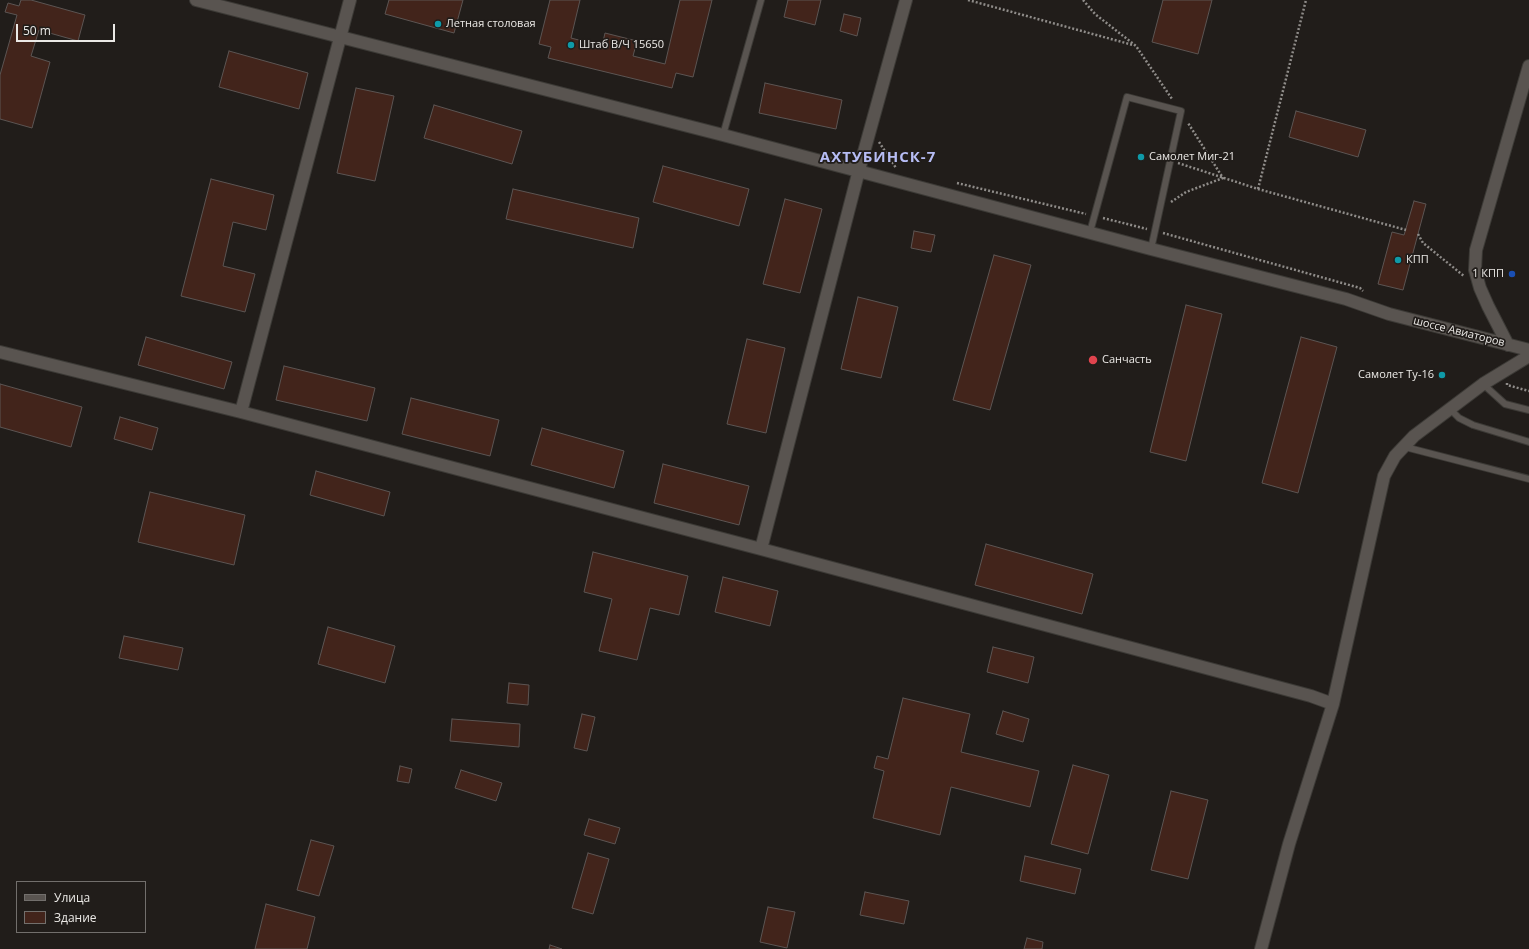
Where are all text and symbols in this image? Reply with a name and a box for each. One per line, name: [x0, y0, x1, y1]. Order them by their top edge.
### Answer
scale bar: [18, 16, 117, 42]
place label: Летная столовая: [446, 17, 536, 31]
marker: Летная столовая: [433, 19, 443, 29]
text: 50 m: [23, 22, 51, 39]
place label: Штаб В/Ч 15650: [579, 38, 664, 52]
marker: Штаб В/Ч 15650: [566, 40, 576, 50]
district label: АХТУБИНСК-7: [820, 149, 936, 167]
place label: Самолет Миг-21: [1149, 150, 1235, 164]
marker: Самолет Миг-21: [1136, 152, 1146, 162]
place label: КПП: [1406, 253, 1429, 267]
marker: КПП: [1393, 255, 1403, 265]
place label: 1 КПП: [1472, 267, 1504, 281]
marker: 1 КПП: [1507, 269, 1517, 279]
street label: шоссе Авиаторов: [1412, 314, 1506, 350]
place label: Санчасть: [1102, 353, 1152, 367]
marker: Санчасть: [1087, 354, 1099, 366]
place label: Самолет Ту-16: [1358, 368, 1434, 382]
marker: Самолет Ту-16: [1437, 370, 1447, 380]
legend: [16, 881, 146, 933]
text: Улица: [54, 889, 90, 906]
text: Здание: [54, 909, 97, 926]

